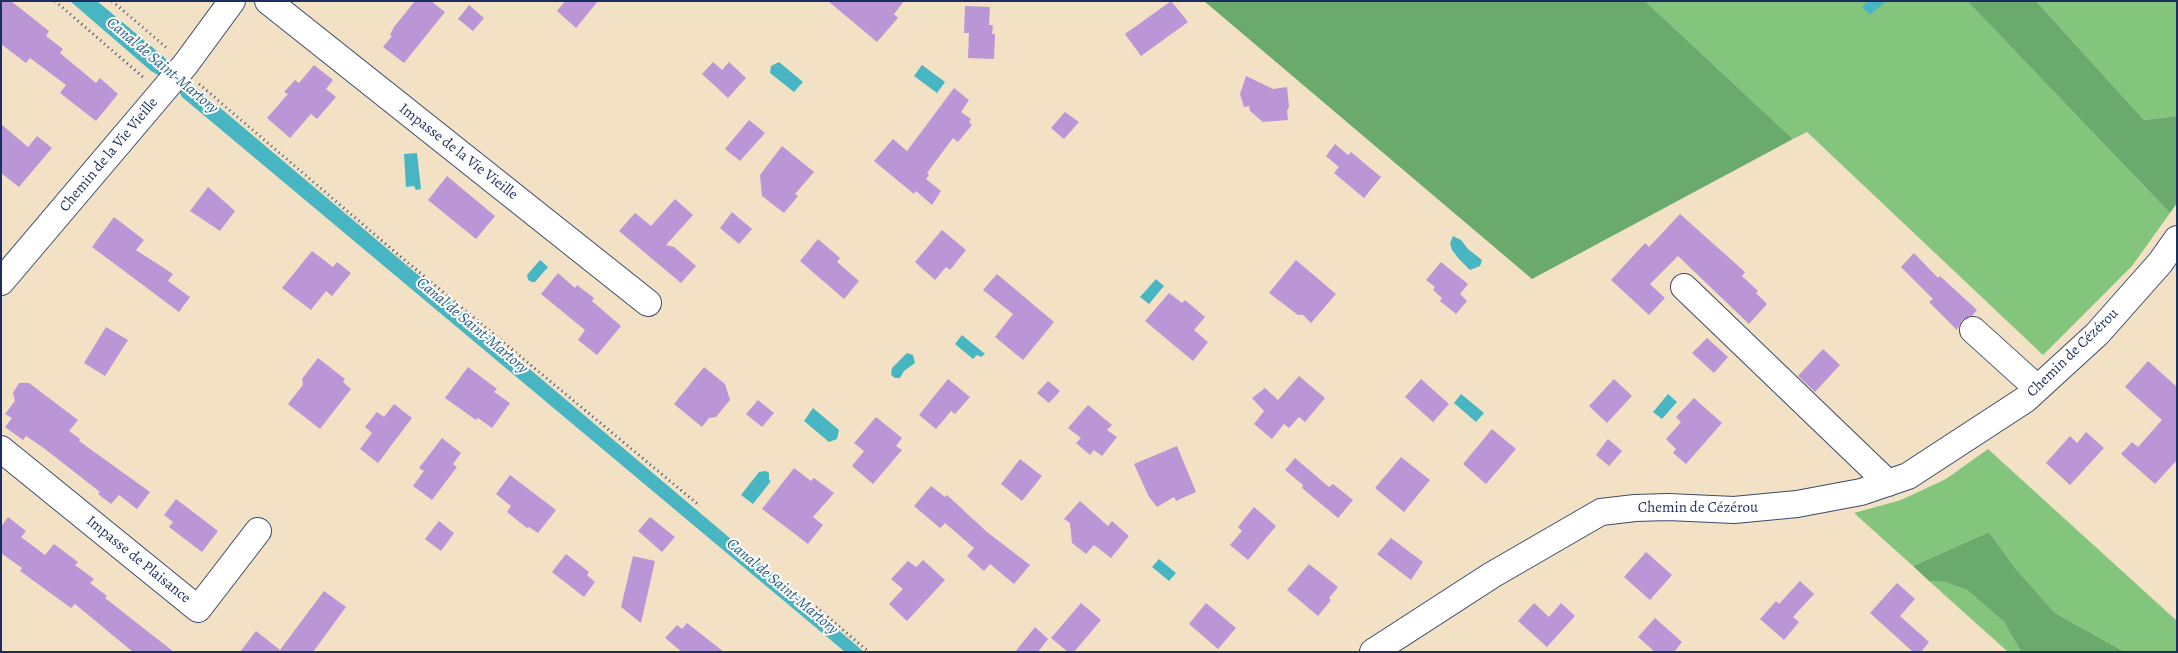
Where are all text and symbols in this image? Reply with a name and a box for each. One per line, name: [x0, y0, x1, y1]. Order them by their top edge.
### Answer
water label: Canal de Saint-Martory: [102, 14, 222, 118]
street label: Chemin de la Vie Vieille: [56, 94, 162, 216]
street label: Impasse de la Vie Vieille: [395, 100, 521, 204]
water label: Canal de Saint-Martory: [412, 274, 532, 378]
street label: Chemin de Cézérou: [2023, 305, 2123, 401]
street label: Chemin de Cézérou: [1638, 499, 1758, 517]
street label: Impasse de Plaisance: [82, 512, 194, 608]
water label: Canal de Saint-Martory: [722, 535, 842, 639]

